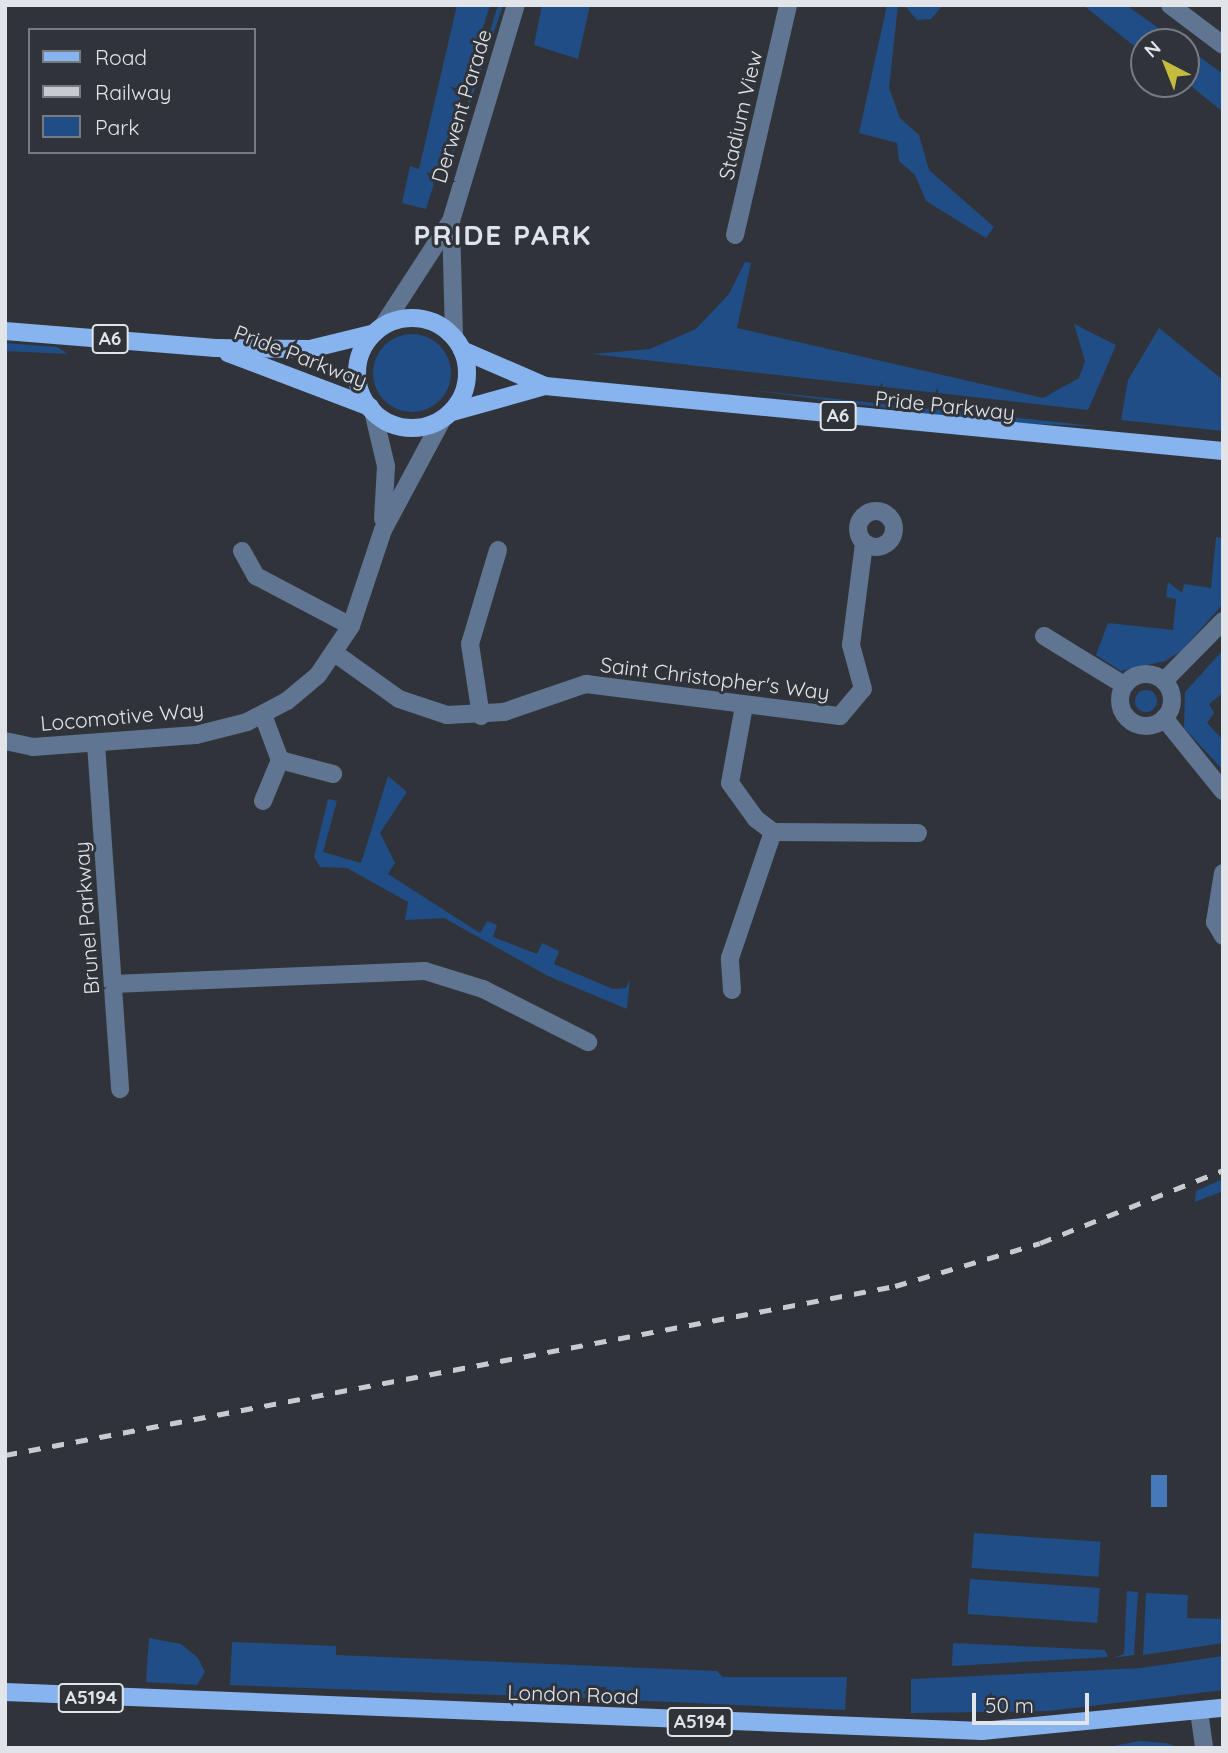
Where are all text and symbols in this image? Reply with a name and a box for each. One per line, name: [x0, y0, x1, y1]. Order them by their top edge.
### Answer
street label: Derwent Parade: [426, 26, 496, 186]
legend: [28, 28, 256, 154]
north arrow: [1130, 28, 1200, 98]
text: N: [1139, 35, 1166, 62]
text: Road: [95, 44, 147, 70]
street label: Stadium View: [713, 48, 767, 182]
text: Railway: [95, 79, 171, 105]
text: Park: [95, 114, 139, 140]
district label: PRIDE PARK: [415, 218, 591, 252]
street label: Pride Parkway: [231, 319, 371, 393]
road number: A6: [91, 324, 129, 354]
street label: Pride Parkway: [874, 385, 1016, 425]
road number: A6: [819, 400, 857, 432]
street label: Saint Christopher's Way: [599, 651, 831, 705]
street label: Locomotive Way: [39, 696, 205, 736]
street label: Brunel Parkway: [68, 841, 104, 995]
street label: London Road: [507, 1679, 639, 1709]
scale bar: [976, 1680, 1093, 1724]
road number: A5194: [58, 1682, 124, 1714]
text: 50 m: [985, 1692, 1034, 1718]
road number: A5194: [667, 1706, 733, 1738]

